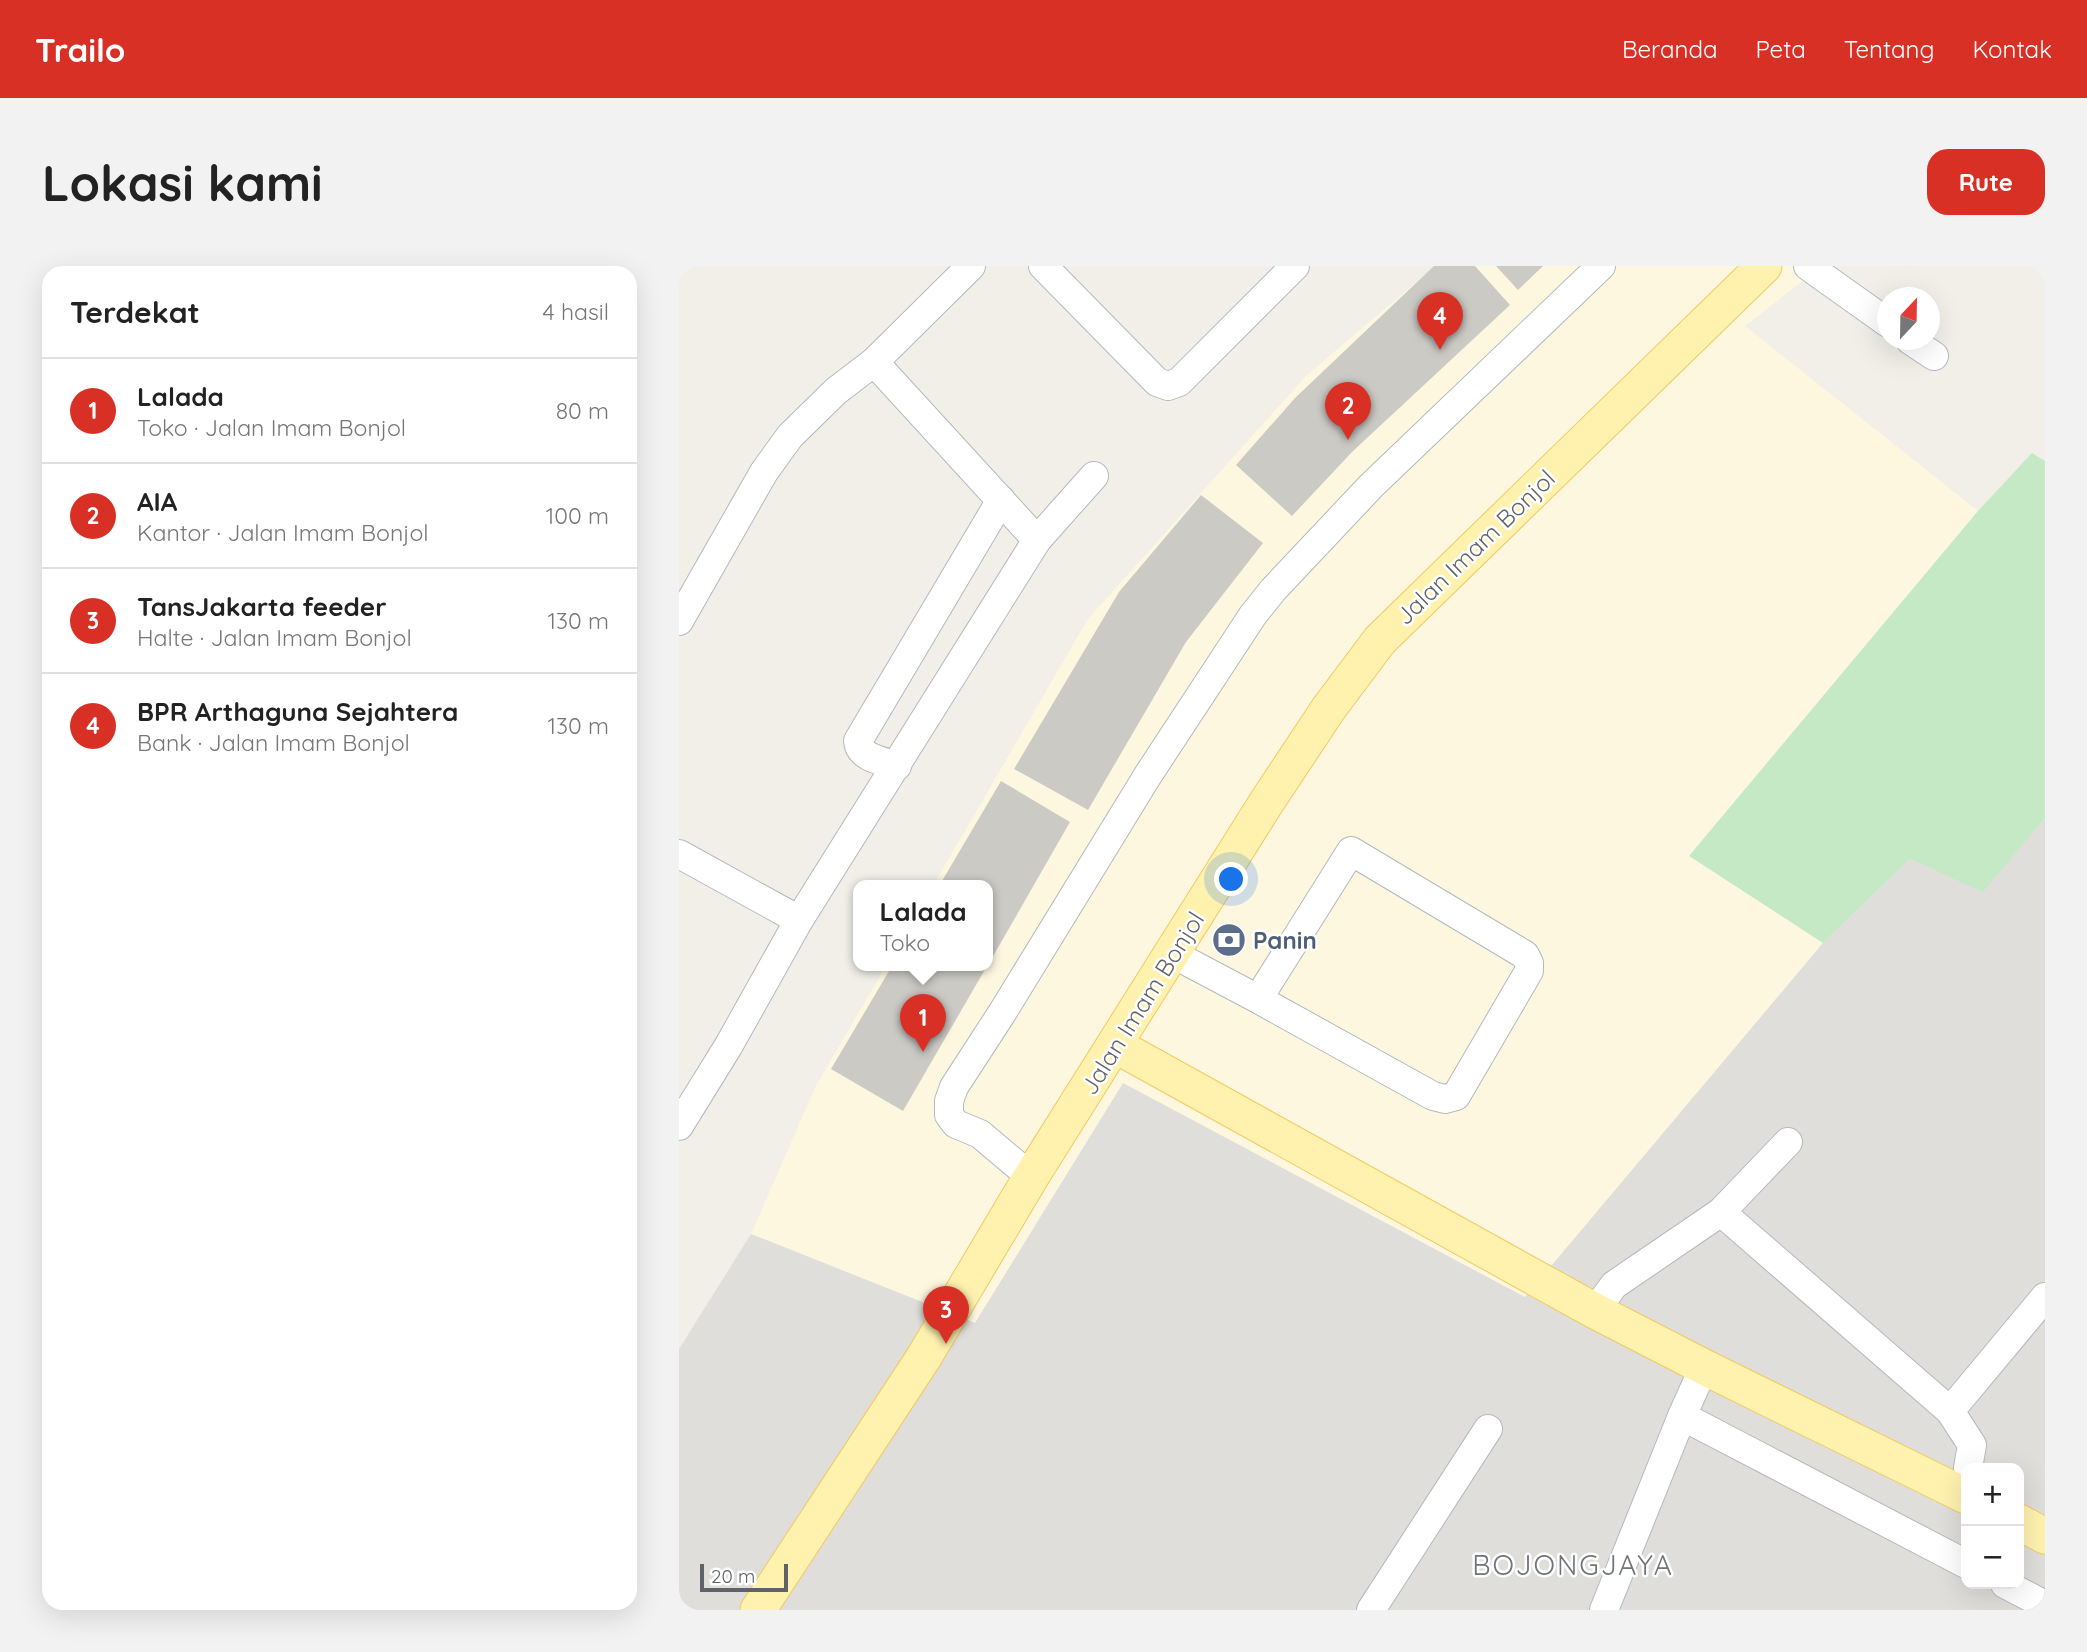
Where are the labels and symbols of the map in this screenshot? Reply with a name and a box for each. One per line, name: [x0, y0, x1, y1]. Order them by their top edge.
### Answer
north arrow: [1877, 287, 1940, 350]
pin: 4: [1417, 292, 1463, 350]
pin: 2: [1325, 382, 1371, 440]
street label: Jalan Imam Bonjol: [1389, 463, 1561, 631]
your location: [1214, 862, 1248, 896]
street label: Jalan Imam Bonjol: [1074, 906, 1210, 1100]
bank icon: Panin: [1210, 921, 1248, 959]
place label: Panin: [1253, 925, 1317, 955]
pin: 1: [900, 994, 946, 1052]
pin: 3: [923, 1286, 969, 1344]
district label: BOJONGJAYA: [1472, 1547, 1674, 1582]
scale bar: [700, 1561, 787, 1593]

